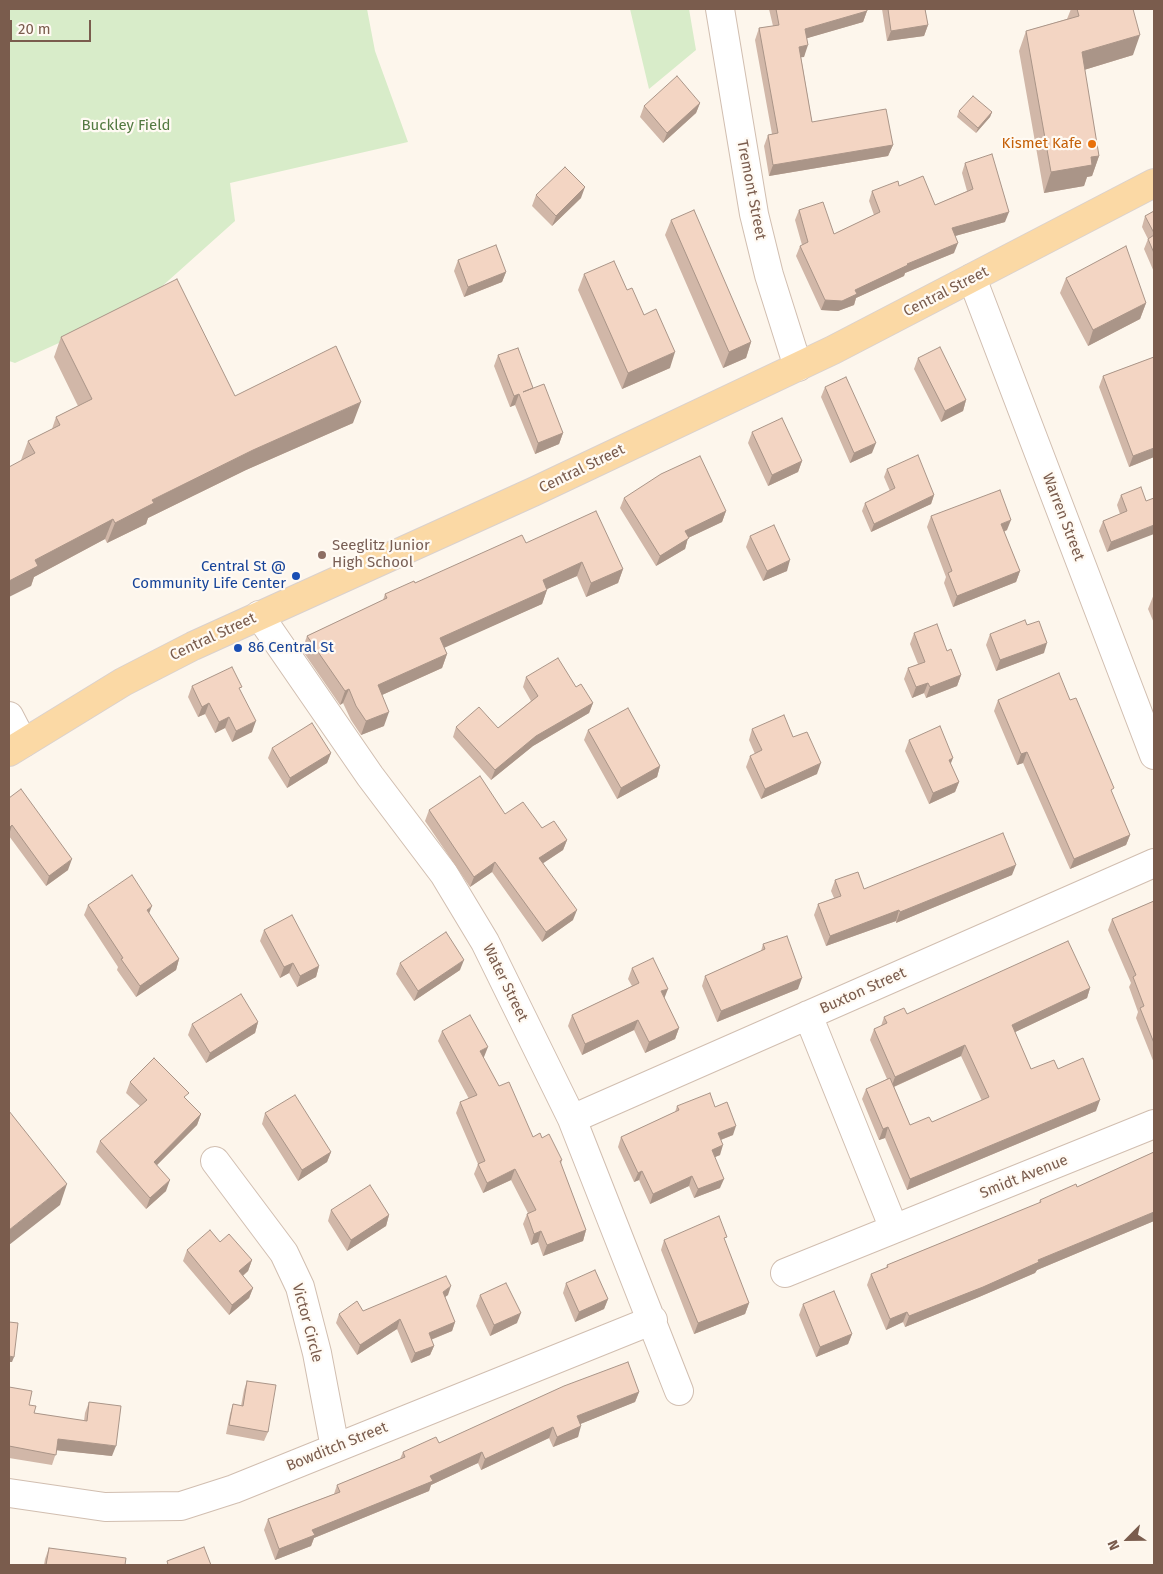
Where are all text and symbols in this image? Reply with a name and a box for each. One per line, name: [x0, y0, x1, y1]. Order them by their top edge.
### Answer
scale bar: [12, 10, 94, 42]
text: 20 m: [18, 20, 51, 38]
park label: Buckley Field: [81, 117, 171, 135]
place label: Kismet Kafe: [1002, 135, 1082, 153]
marker: Kismet Kafe: [1086, 138, 1098, 150]
street label: Tremont Street: [732, 139, 770, 241]
street label: Central Street: [901, 263, 991, 321]
street label: Central Street: [536, 441, 628, 497]
street label: Warren Street: [1038, 470, 1088, 564]
place label: Seeglitz Junior High School: [332, 537, 430, 572]
marker: Seeglitz Junior High School: [316, 549, 328, 561]
place label: Central St @ Community Life Center: [132, 558, 286, 593]
marker: Central St @ Community Life Center: [290, 570, 302, 582]
street label: Central Street: [167, 609, 259, 665]
place label: 86 Central St: [248, 639, 334, 657]
marker: 86 Central St: [232, 642, 244, 654]
street label: Water Street: [479, 941, 531, 1025]
street label: Buxton Street: [817, 964, 909, 1018]
street label: Smidt Avenue: [977, 1151, 1071, 1203]
street label: Victor Circle: [288, 1282, 326, 1364]
street label: Bowditch Street: [284, 1418, 390, 1476]
north arrow: [1103, 1514, 1153, 1564]
text: N: [1104, 1537, 1123, 1553]

